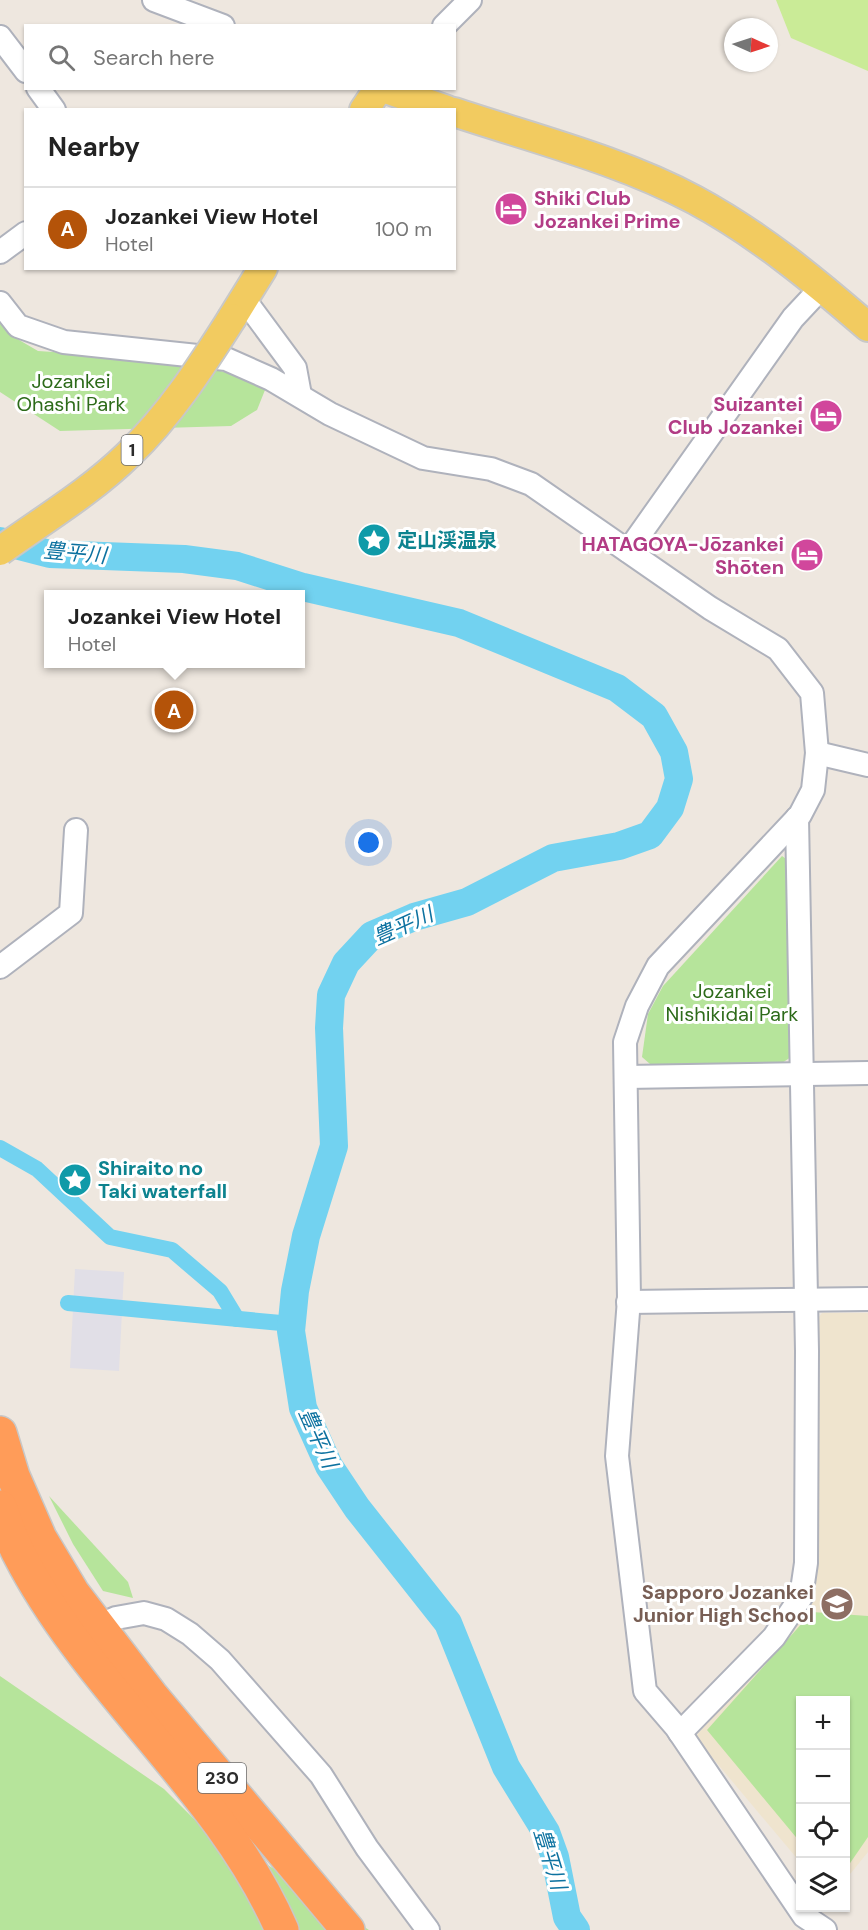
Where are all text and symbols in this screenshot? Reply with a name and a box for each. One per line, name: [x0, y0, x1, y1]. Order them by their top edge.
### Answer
north arrow: [724, 18, 778, 72]
search box: [24, 24, 456, 90]
icon: search: [45, 41, 78, 74]
text: Search here: [93, 43, 214, 72]
text: Nearby: [48, 130, 140, 164]
place label: Shiki Club Jozankei Prime: [534, 185, 681, 234]
hotel icon: Shiki Club Jozankei Prime: [493, 191, 529, 227]
text: Jozankei View Hotel: [105, 202, 318, 231]
text: A: [60, 216, 75, 242]
text: 100 m: [375, 216, 432, 242]
text: Hotel: [105, 231, 153, 257]
park label: Jozankei Ohashi Park: [16, 368, 126, 417]
place label: Suizantei Club Jozankei: [668, 391, 803, 440]
hotel icon: Suizantei Club Jozankei: [808, 398, 844, 434]
road number: 1: [122, 435, 142, 465]
place icon: 定山渓温泉: [356, 522, 392, 558]
place label: 定山渓温泉: [397, 527, 497, 553]
place label: HATAGOYA-Jōzankei Shōten: [582, 531, 784, 580]
water label: 豊平川: [42, 536, 110, 570]
hotel icon: HATAGOYA-Jōzankei Shōten: [789, 537, 825, 573]
popup: [44, 590, 305, 668]
text: Jozankei View Hotel: [68, 602, 281, 631]
text: Hotel: [68, 631, 116, 657]
pin: A: [154, 688, 194, 732]
your location: [354, 828, 383, 857]
water label: 豊平川: [369, 900, 439, 952]
park label: Jozankei Nishikidai Park: [666, 978, 798, 1027]
place label: Shiraito no Taki waterfall: [98, 1155, 227, 1204]
place icon: Shiraito no Taki waterfall: [57, 1162, 93, 1198]
water label: 豊平川: [292, 1404, 344, 1474]
place label: Sapporo Jozankei Junior High School: [633, 1579, 814, 1628]
school or university icon: Sapporo Jozankei Junior High School: [819, 1586, 855, 1622]
map controls: [796, 1696, 850, 1912]
button: +: [796, 1696, 850, 1750]
button: −: [796, 1750, 850, 1804]
road number: 230: [198, 1763, 246, 1793]
button: locate: [796, 1804, 850, 1858]
water label: 豊平川: [527, 1825, 573, 1895]
button: layers: [796, 1858, 850, 1912]

